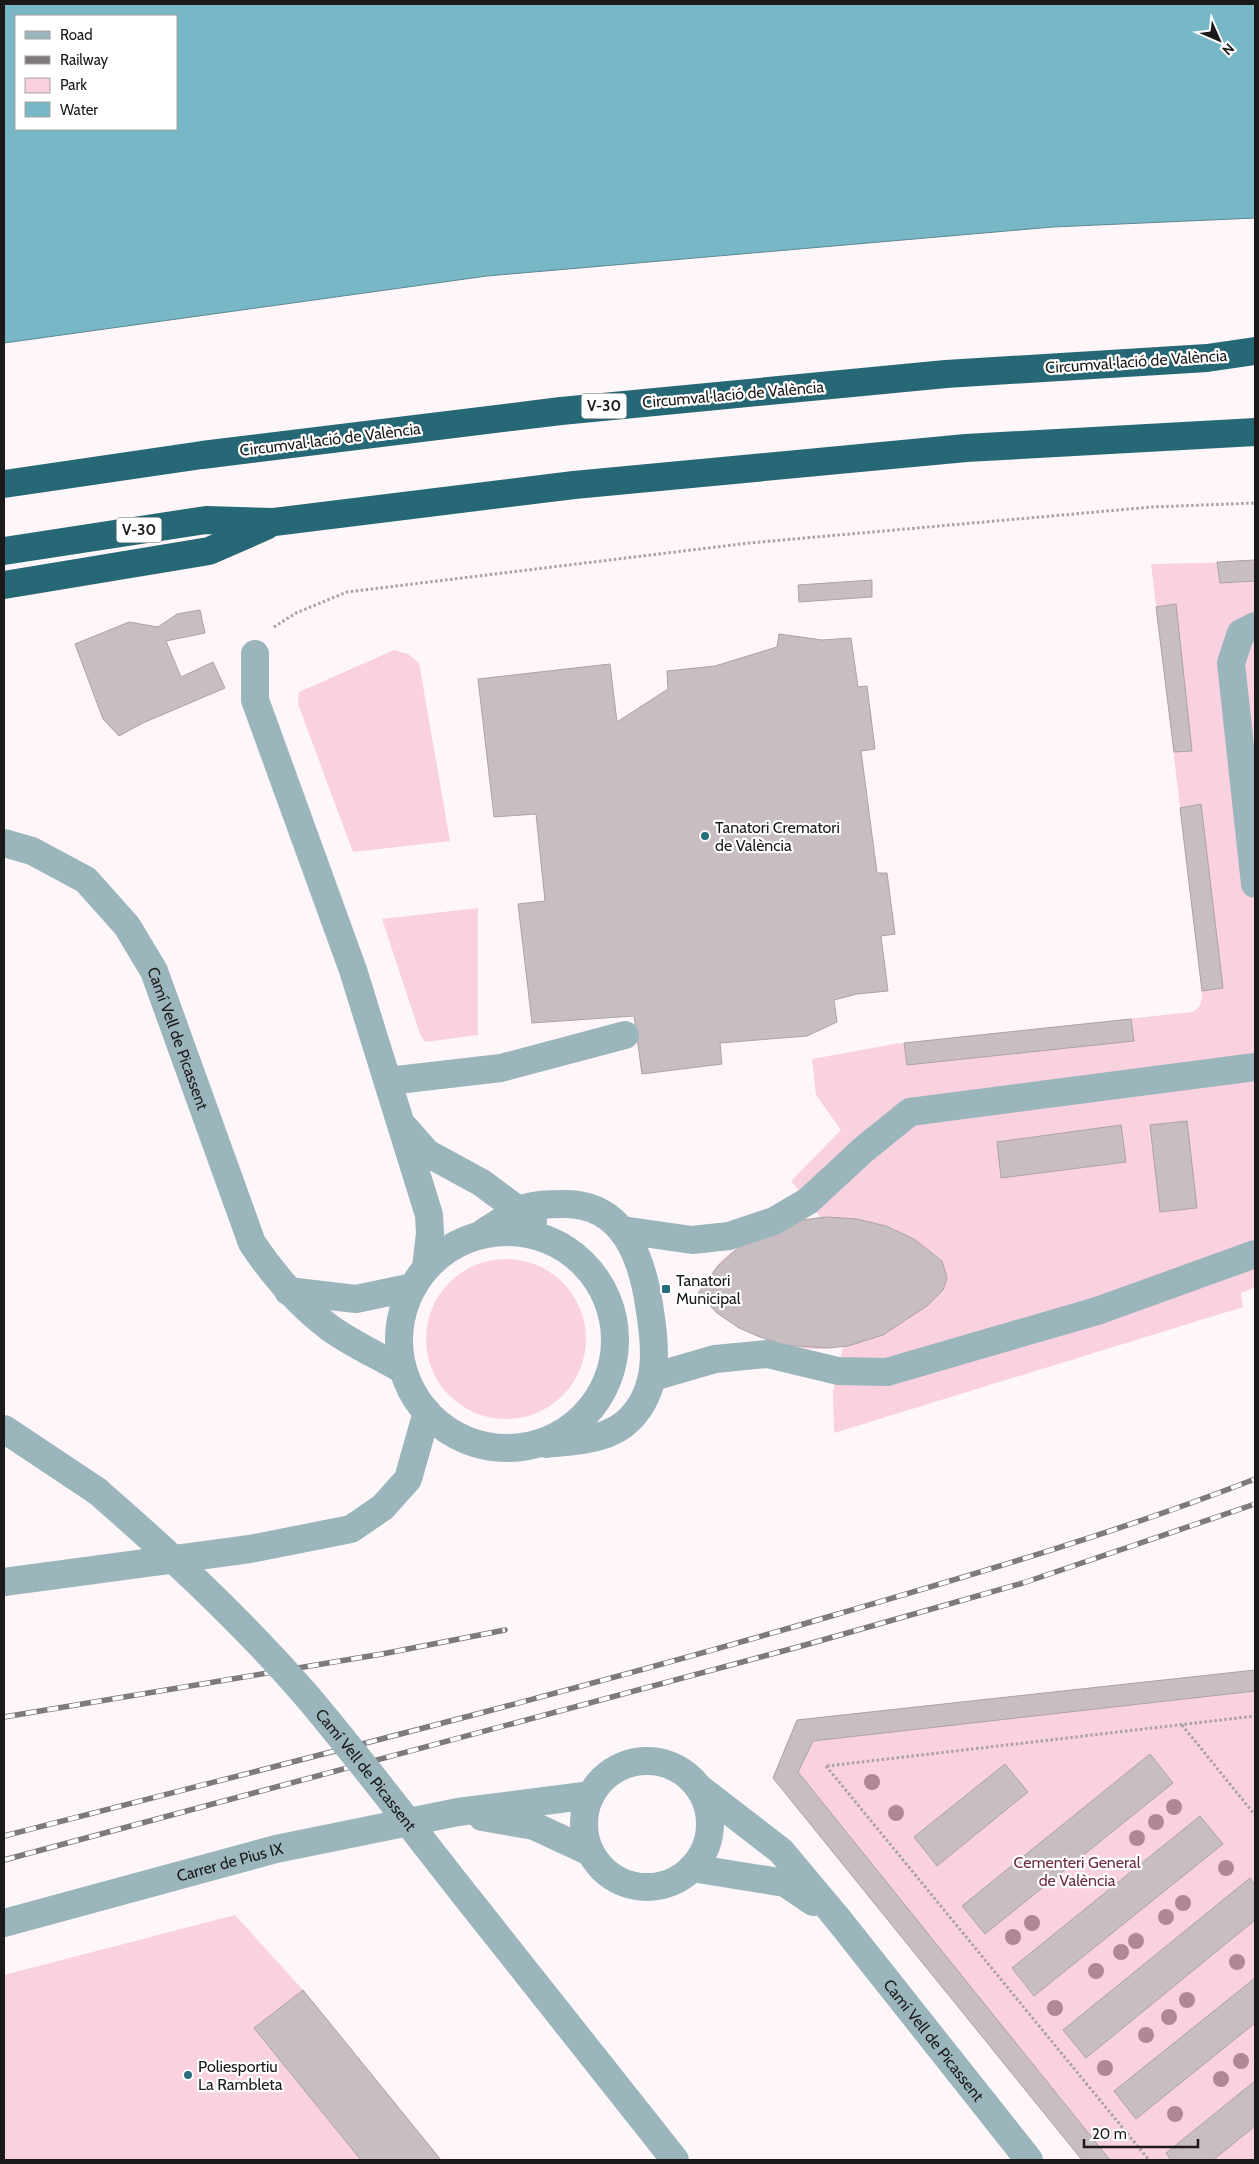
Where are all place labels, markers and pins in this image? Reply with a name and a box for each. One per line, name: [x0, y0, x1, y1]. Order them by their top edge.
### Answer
place label: Tanatori Crematori de València: [715, 818, 840, 855]
marker: Tanatori Crematori de València: [699, 830, 711, 842]
place label: Tanatori Municipal: [676, 1271, 741, 1308]
marker: Tanatori Municipal: [660, 1283, 672, 1295]
place label: Poliesportiu La Rambleta: [198, 2057, 283, 2094]
marker: Poliesportiu La Rambleta: [182, 2069, 194, 2081]

